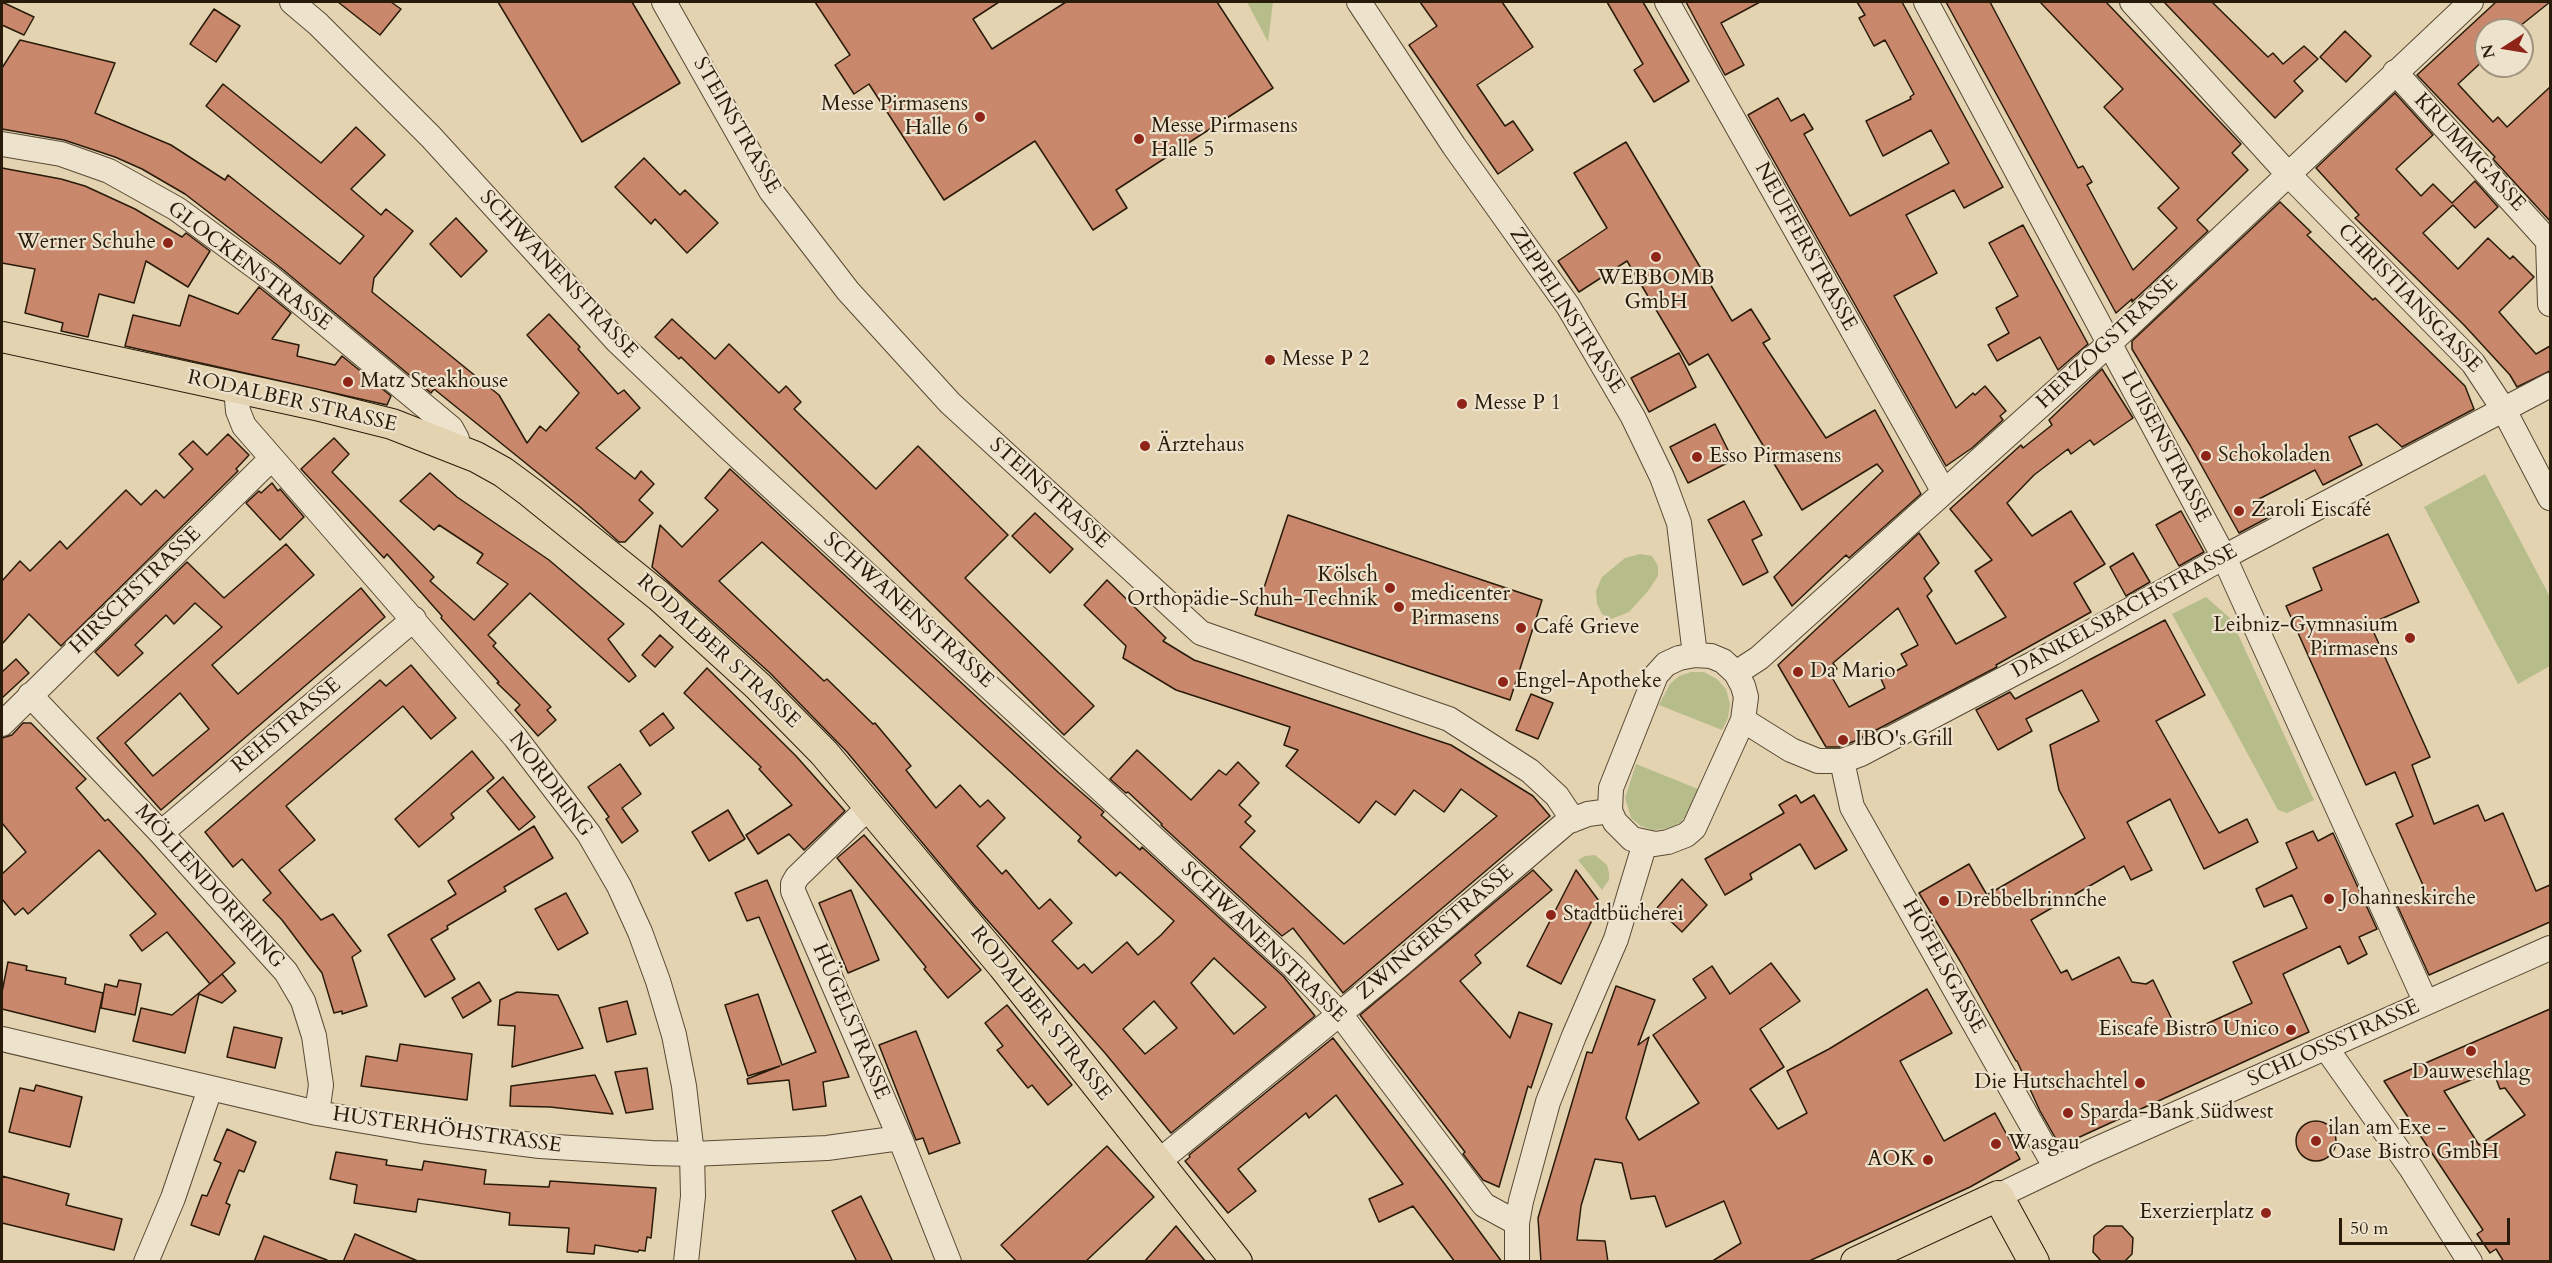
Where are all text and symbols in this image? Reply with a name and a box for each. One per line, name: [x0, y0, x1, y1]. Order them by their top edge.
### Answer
north arrow: [2474, 18, 2534, 78]
text: N: [2476, 42, 2501, 60]
street label: STEINSTRASSE: [687, 53, 785, 199]
street label: KRUMMGASSE: [2408, 89, 2530, 217]
place label: Messe Pirmasens Halle 6: [821, 92, 968, 142]
marker: Messe Pirmasens Halle 6: [973, 110, 987, 124]
place label: Messe Pirmasens Halle 5: [1151, 114, 1298, 164]
marker: Messe Pirmasens Halle 5: [1132, 132, 1146, 146]
street label: NEUFFERSTRASSE: [1748, 158, 1862, 336]
street label: SCHWANENSTRASSE: [474, 186, 642, 364]
street label: GLOCKENSTRASSE: [162, 197, 336, 337]
street label: CHRISTIANSGASSE: [2331, 219, 2487, 379]
street label: ZEPPELINSTRASSE: [1503, 223, 1629, 399]
place label: Werner Schuhe: [17, 230, 156, 256]
marker: Werner Schuhe: [161, 236, 175, 250]
marker: WEBBOMB GmbH: [1649, 250, 1663, 264]
place label: WEBBOMB GmbH: [1598, 266, 1714, 316]
street label: HERZOGSTRASSE: [2032, 271, 2184, 415]
place label: Messe P 2: [1282, 347, 1369, 373]
marker: Messe P 2: [1263, 353, 1277, 367]
street label: RODALBER STRASSE: [185, 366, 399, 438]
street label: LUISENSTRASSE: [2114, 367, 2216, 527]
place label: Matz Steakhouse: [360, 369, 508, 395]
marker: Matz Steakhouse: [341, 375, 355, 389]
place label: Messe P 1: [1474, 391, 1561, 417]
marker: Messe P 1: [1455, 397, 1469, 411]
street label: STEINSTRASSE: [984, 433, 1114, 555]
place label: Ärztehaus: [1157, 433, 1244, 459]
marker: Ärztehaus: [1138, 439, 1152, 453]
place label: Schokoladen: [2218, 443, 2331, 469]
place label: Esso Pirmasens: [1709, 444, 1841, 470]
marker: Schokoladen: [2199, 449, 2213, 463]
marker: Esso Pirmasens: [1690, 450, 1704, 464]
place label: Zaroli Eiscafé: [2251, 498, 2371, 524]
marker: Zaroli Eiscafé: [2232, 504, 2246, 518]
street label: HIRSCHSTRASSE: [65, 522, 207, 660]
street label: SCHWANENSTRASSE: [818, 528, 998, 694]
street label: DANKELSBACHSTRASSE: [2008, 539, 2242, 685]
place label: Kölsch Orthopädie-Schuh-Technik: [1127, 563, 1378, 613]
street label: RODALBER STRASSE: [631, 570, 805, 734]
marker: Kölsch Orthopädie-Schuh-Technik: [1383, 581, 1397, 595]
place label: medicenter Pirmasens: [1411, 582, 1510, 632]
marker: medicenter Pirmasens: [1392, 600, 1406, 614]
place label: Leibniz-Gymnasium Pirmasens: [2213, 613, 2398, 663]
place label: Café Grieve: [1533, 615, 1640, 641]
marker: Café Grieve: [1514, 621, 1528, 635]
marker: Leibniz-Gymnasium Pirmasens: [2403, 631, 2417, 645]
place label: Da Mario: [1810, 659, 1896, 685]
marker: Da Mario: [1791, 665, 1805, 679]
place label: Engel-Apotheke: [1515, 669, 1662, 695]
street label: REHSTRASSE: [227, 673, 347, 779]
marker: Engel-Apotheke: [1496, 675, 1510, 689]
place label: IBO's Grill: [1855, 727, 1953, 753]
street label: NORDRING: [503, 728, 597, 842]
marker: IBO's Grill: [1836, 733, 1850, 747]
street label: MÖLLENDORFRING: [129, 800, 289, 974]
street label: SCHWANENSTRASSE: [1175, 857, 1351, 1029]
street label: ZWINGERSTRASSE: [1353, 860, 1519, 1006]
place label: Johanneskirche: [2341, 886, 2476, 912]
place label: Drebbelbrinnche: [1956, 888, 2107, 914]
marker: Johanneskirche: [2322, 892, 2336, 906]
marker: Drebbelbrinnche: [1937, 894, 1951, 908]
street label: HÖFELSGASSE: [1896, 896, 1990, 1038]
place label: Stadtbücherei: [1563, 902, 1684, 928]
marker: Stadtbücherei: [1544, 908, 1558, 922]
street label: RODALBER STRASSE: [964, 922, 1116, 1106]
street label: HÜGELSTRASSE: [806, 940, 894, 1104]
street label: SCHLOSSSTRASSE: [2244, 995, 2424, 1093]
place label: Eiscafe Bistro Unico: [2098, 1017, 2279, 1043]
marker: Eiscafe Bistro Unico: [2284, 1023, 2298, 1037]
marker: Dauweschlag: [2464, 1044, 2478, 1058]
place label: Dauweschlag: [2412, 1060, 2530, 1086]
place label: Die Hutschachtel: [1974, 1070, 2128, 1096]
marker: Die Hutschachtel: [2133, 1076, 2147, 1090]
place label: Sparda-Bank Südwest: [2080, 1100, 2273, 1126]
street label: HUSTERHÖHSTRASSE: [331, 1102, 563, 1160]
marker: Sparda-Bank Südwest: [2061, 1106, 2075, 1120]
place label: ilan am Exe - Oase Bistro GmbH: [2328, 1116, 2499, 1166]
place label: Wasgau: [2008, 1131, 2080, 1157]
marker: ilan am Exe - Oase Bistro GmbH: [2309, 1134, 2323, 1148]
marker: Wasgau: [1989, 1137, 2003, 1151]
place label: AOK: [1867, 1147, 1916, 1173]
marker: AOK: [1921, 1153, 1935, 1167]
place label: Exerzierplatz: [2139, 1200, 2254, 1226]
marker: Exerzierplatz: [2259, 1206, 2273, 1220]
scale bar: [2342, 1206, 2513, 1244]
text: 50 m: [2350, 1216, 2389, 1241]

